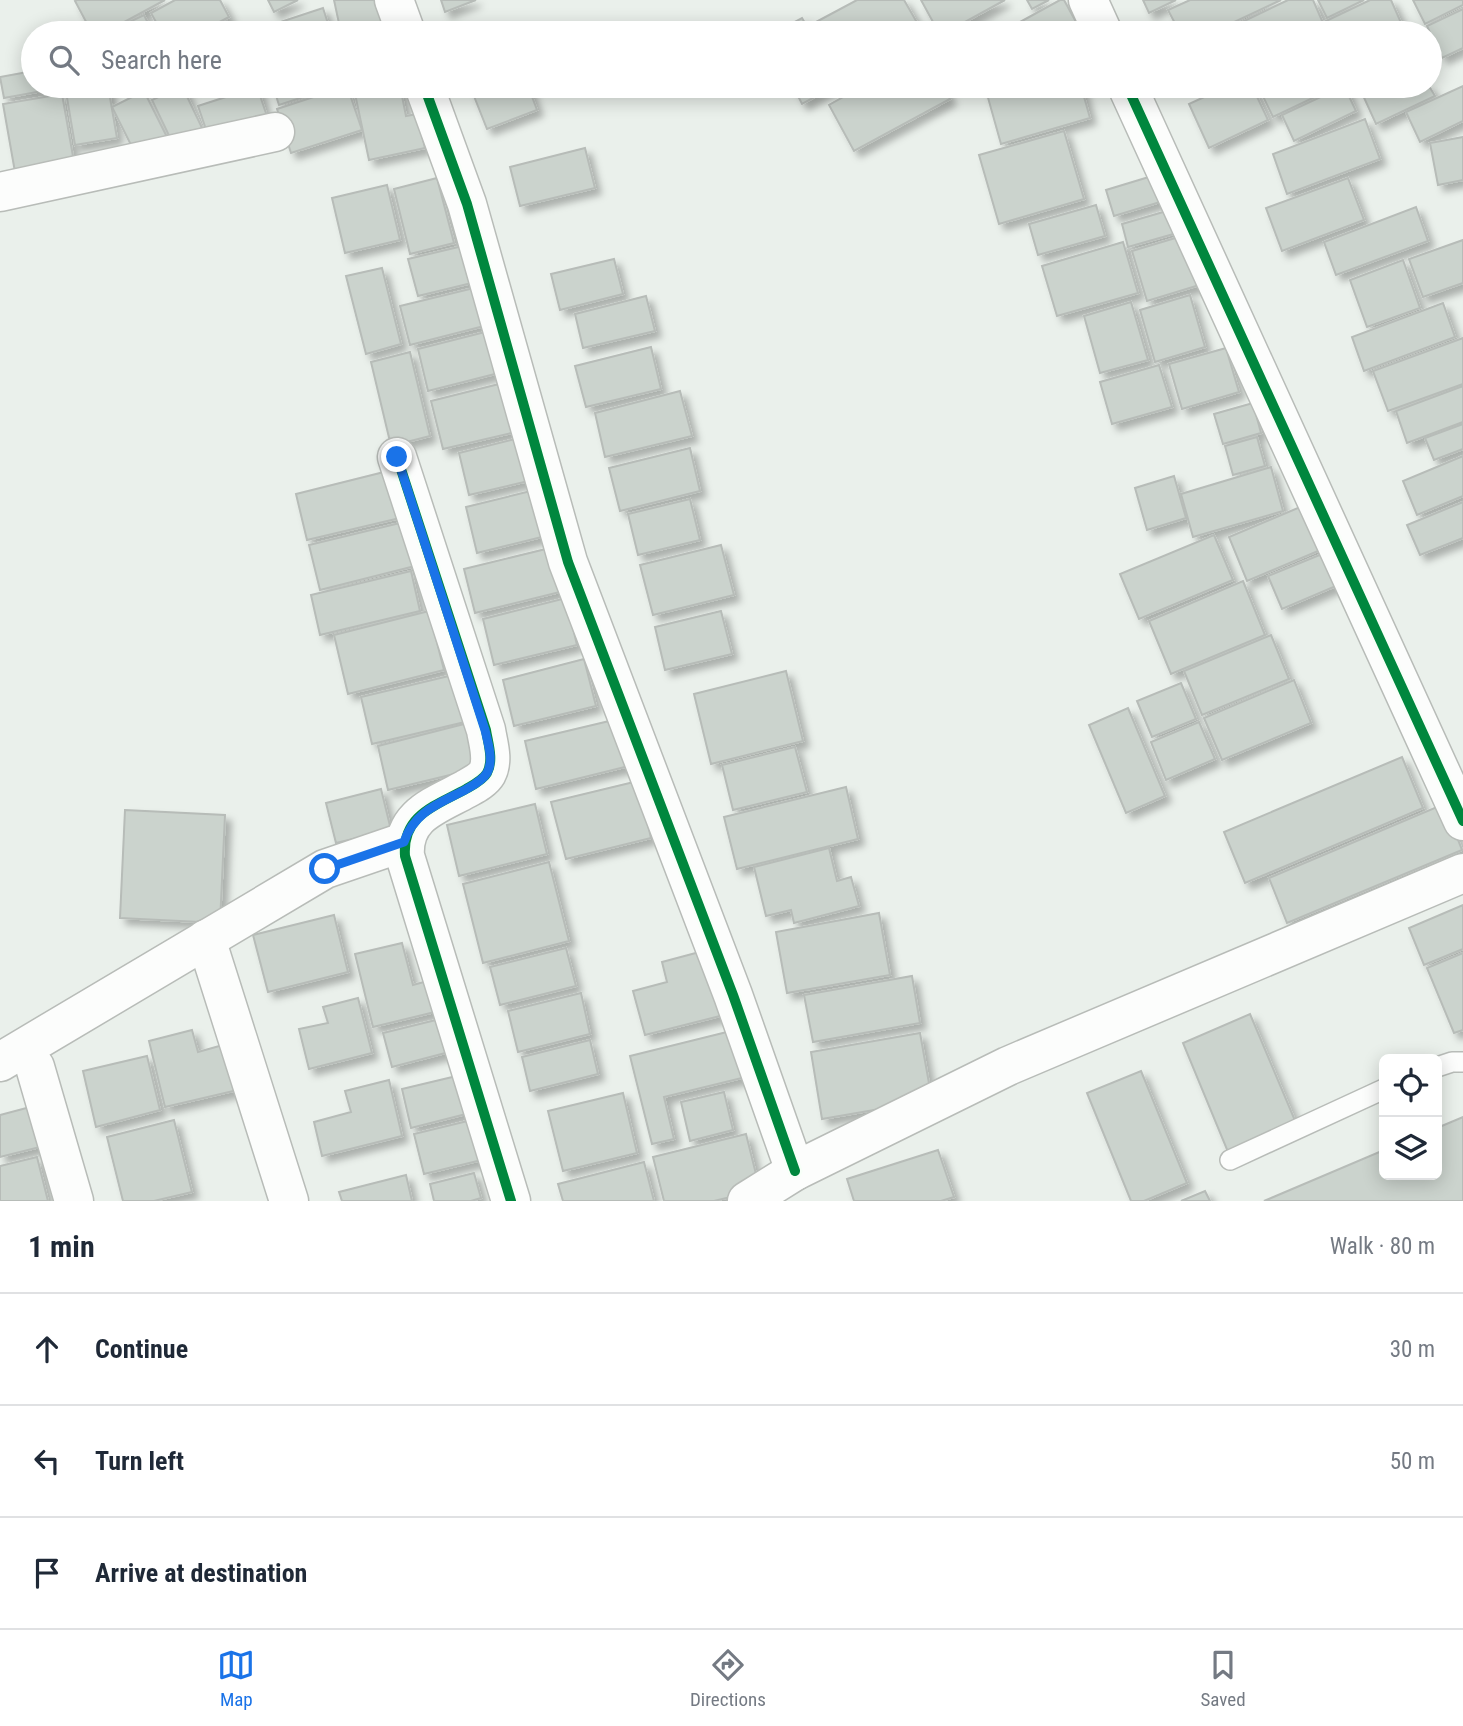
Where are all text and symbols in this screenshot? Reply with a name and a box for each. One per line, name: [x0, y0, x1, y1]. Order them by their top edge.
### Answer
search box: [21, 21, 1442, 98]
icon: search: [45, 41, 83, 79]
text: Search here: [101, 45, 222, 75]
route end: [381, 441, 412, 472]
route start: [309, 853, 340, 884]
map controls: [1379, 1054, 1442, 1180]
button: locate: [1379, 1054, 1442, 1117]
button: layers: [1379, 1117, 1442, 1180]
text: 1 min: [28, 1229, 95, 1264]
text: Walk · 80 m: [1330, 1233, 1435, 1260]
icon: ahead: [28, 1330, 66, 1368]
text: Continue: [95, 1334, 188, 1364]
text: 30 m: [1390, 1336, 1435, 1363]
icon: left: [28, 1442, 66, 1480]
text: Turn left: [95, 1446, 184, 1476]
text: 50 m: [1390, 1448, 1435, 1475]
icon: arrive: [28, 1554, 66, 1592]
text: Arrive at destination: [95, 1558, 307, 1588]
tab: Map: [217, 1646, 255, 1711]
tab: Directions: [690, 1646, 766, 1711]
tab: Saved: [1200, 1646, 1246, 1711]

